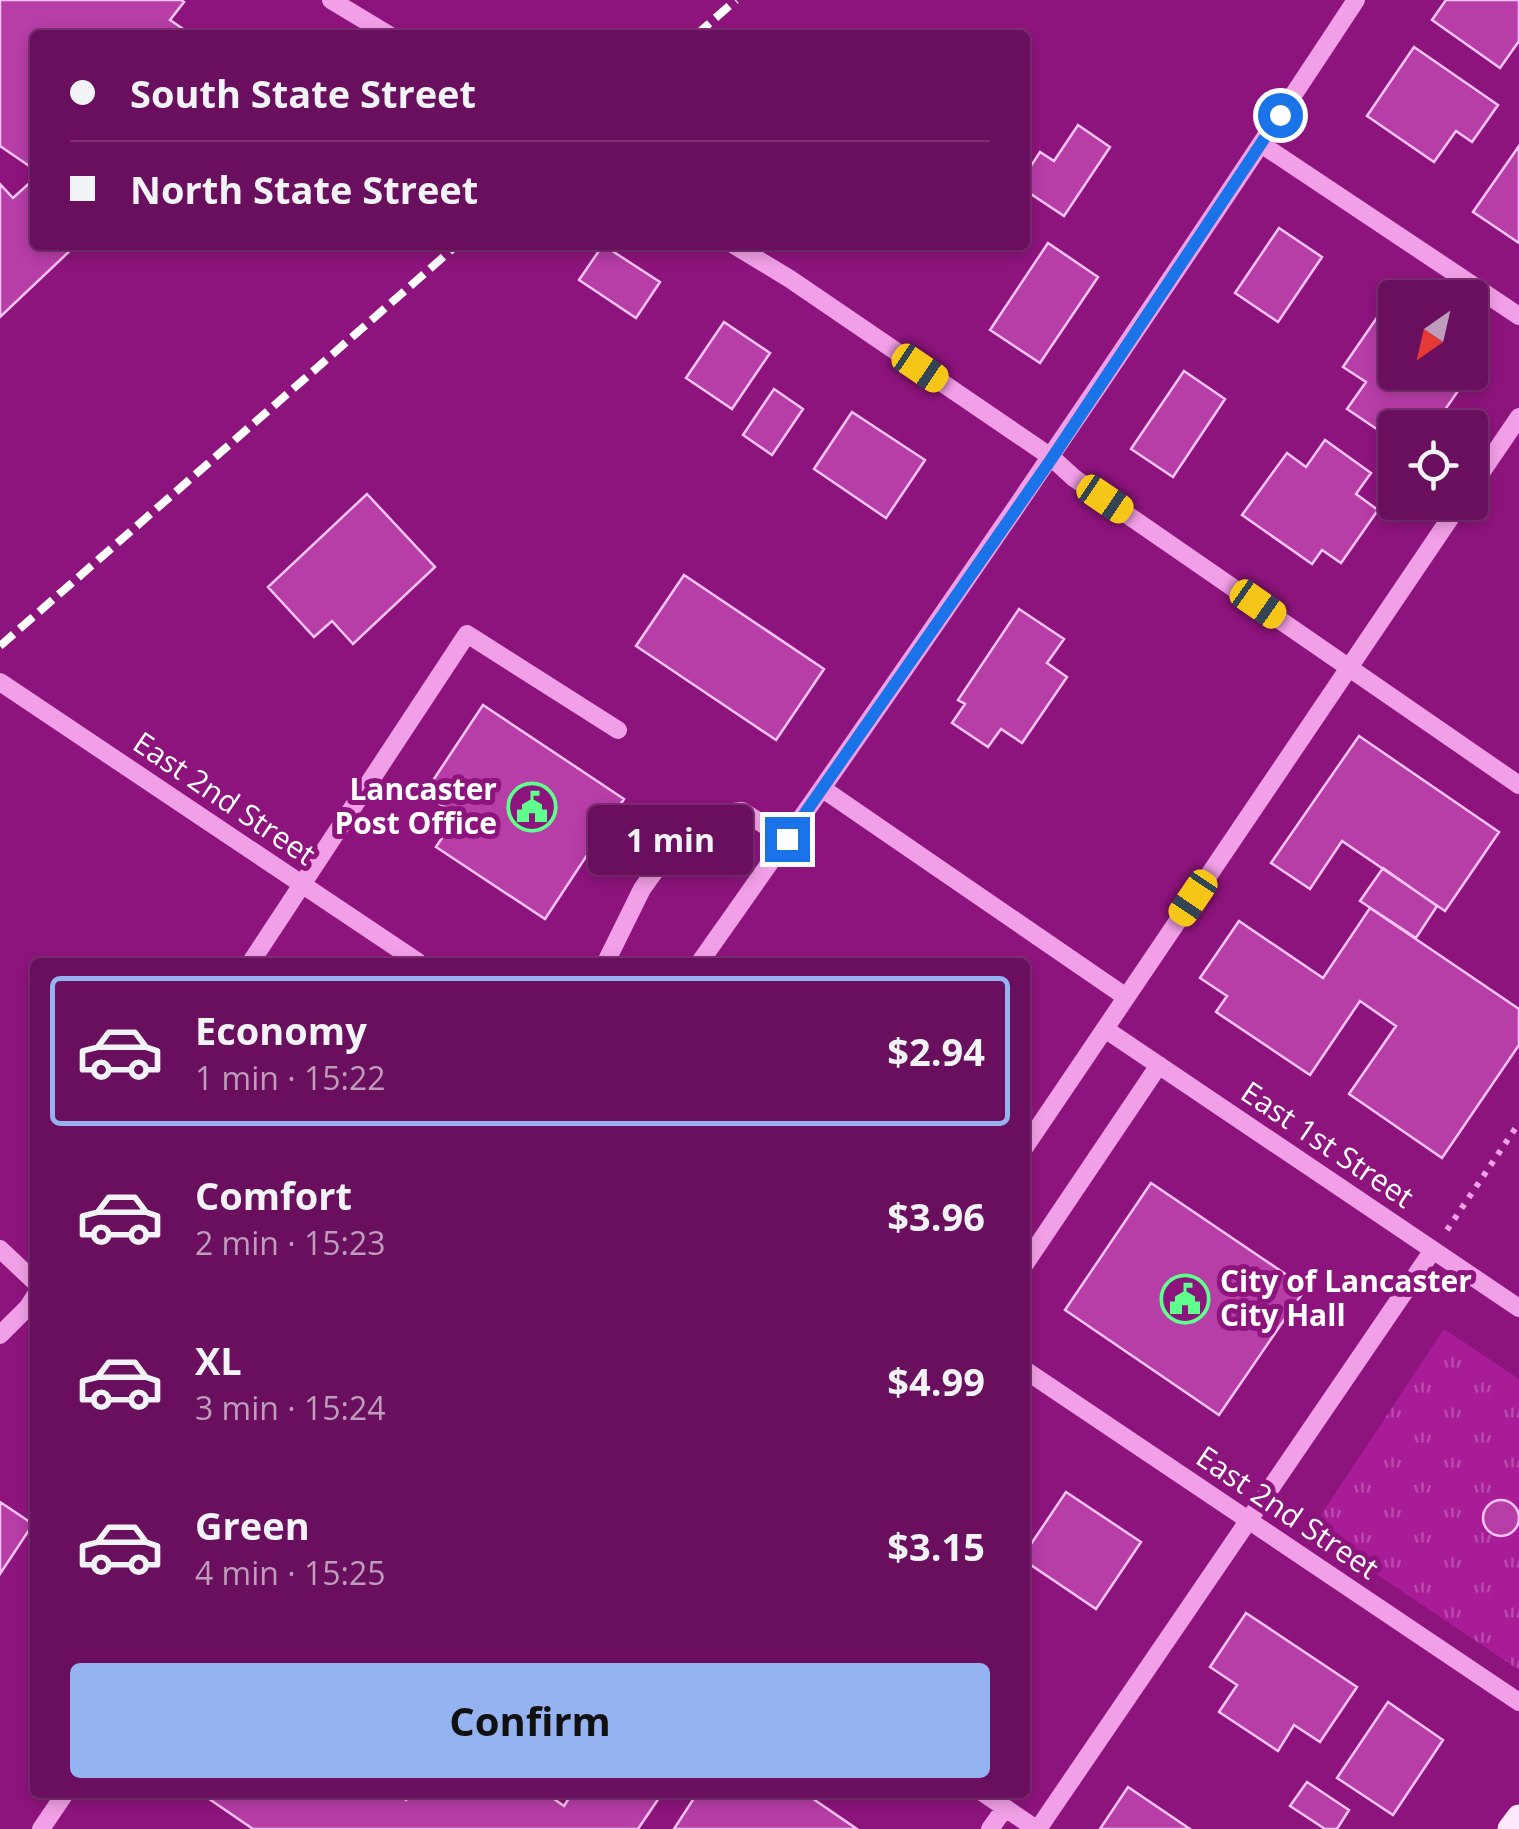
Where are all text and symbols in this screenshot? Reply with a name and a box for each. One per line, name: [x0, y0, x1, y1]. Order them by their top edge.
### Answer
text: South State Street: [130, 67, 476, 119]
route start: [1258, 93, 1303, 138]
text: North State Street: [130, 163, 478, 215]
north arrow: [1378, 280, 1488, 390]
map controls: [1378, 280, 1488, 520]
car: [887, 339, 953, 397]
button: locate: [1378, 410, 1488, 520]
car: [1072, 470, 1138, 528]
car: [1225, 575, 1291, 633]
street label: East 2nd Street: [126, 722, 324, 874]
place label: Lancaster Post Office: [334, 768, 497, 843]
public building icon: Lancaster Post Office: [506, 781, 558, 833]
callout: 1 min: [587, 804, 752, 874]
route end: [765, 817, 810, 862]
text: 1 min: [626, 818, 715, 861]
car: [1164, 865, 1222, 931]
text: Economy: [195, 1004, 367, 1056]
icon: car: [75, 1006, 165, 1096]
text: $2.94: [887, 1025, 985, 1077]
text: 1 min · 15:22: [195, 1056, 386, 1099]
street label: East 1st Street: [1234, 1071, 1422, 1217]
text: Comfort: [195, 1169, 352, 1221]
icon: car: [75, 1171, 165, 1261]
text: $3.96: [887, 1190, 985, 1242]
text: 2 min · 15:23: [195, 1221, 386, 1264]
place label: City of Lancaster City Hall: [1220, 1260, 1472, 1335]
public building icon: City of Lancaster City Hall: [1159, 1273, 1211, 1325]
text: XL: [195, 1334, 242, 1386]
icon: car: [75, 1336, 165, 1426]
text: $4.99: [887, 1355, 985, 1407]
text: 3 min · 15:24: [195, 1386, 386, 1429]
street label: East 2nd Street: [1189, 1436, 1387, 1588]
text: Green: [195, 1499, 310, 1551]
icon: car: [75, 1501, 165, 1591]
text: $3.15: [887, 1520, 985, 1572]
text: 4 min · 15:25: [195, 1551, 386, 1594]
button: Confirm: [70, 1663, 990, 1778]

